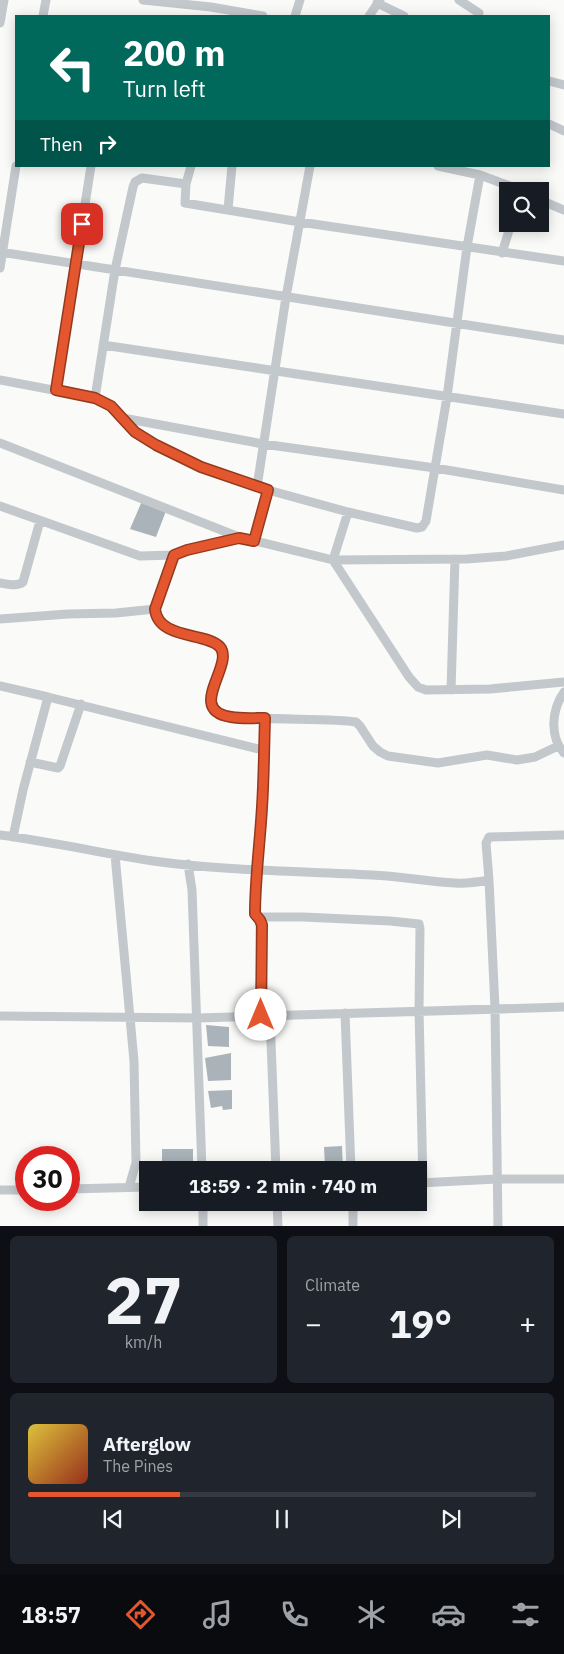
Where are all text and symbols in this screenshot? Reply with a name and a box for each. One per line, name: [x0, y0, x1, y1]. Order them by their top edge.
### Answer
text: 200 m: [123, 30, 226, 76]
icon: left: [40, 35, 105, 100]
text: Turn left: [123, 74, 206, 103]
icon: right: [93, 130, 121, 158]
text: Then: [40, 132, 83, 156]
map controls: [499, 182, 549, 232]
button: search: [499, 182, 549, 232]
pin: [61, 203, 103, 245]
icon: arrive: [68, 210, 96, 238]
position arrow: [234, 988, 286, 1040]
speed limit sign: 30: [15, 1146, 80, 1211]
text: 18:59 · 2 min · 740 m: [189, 1174, 377, 1198]
text: 27: [104, 1257, 183, 1342]
text: Climate: [305, 1275, 360, 1295]
text: 19°: [389, 1299, 452, 1348]
text: −: [305, 1305, 322, 1342]
text: +: [519, 1305, 536, 1342]
text: km/h: [125, 1332, 162, 1352]
text: Afterglow: [103, 1432, 191, 1456]
text: The Pines: [103, 1456, 173, 1476]
icon: previous: [99, 1505, 127, 1533]
icon: pause: [268, 1505, 296, 1533]
icon: next: [437, 1505, 465, 1533]
icon: directions: [123, 1597, 158, 1632]
icon: music: [200, 1597, 235, 1632]
icon: phone: [277, 1597, 312, 1632]
icon: climate: [354, 1597, 389, 1632]
icon: car: [431, 1597, 466, 1632]
icon: filters: [508, 1597, 543, 1632]
text: 18:57: [21, 1600, 81, 1629]

